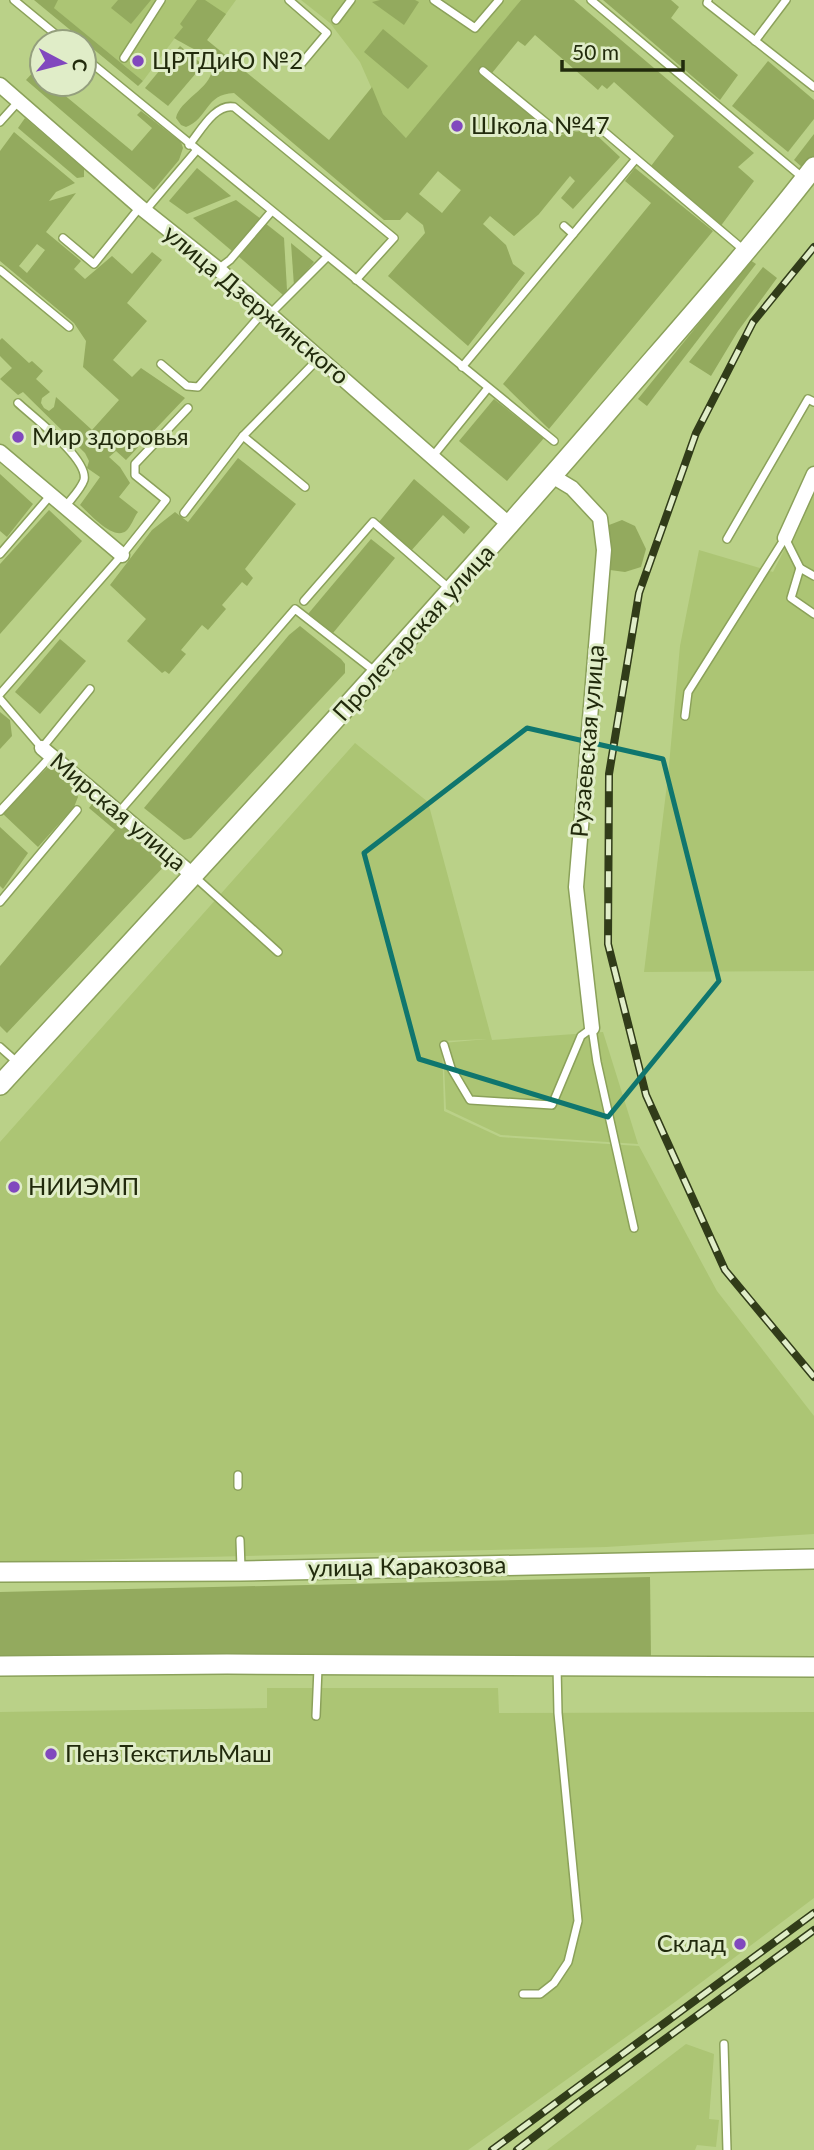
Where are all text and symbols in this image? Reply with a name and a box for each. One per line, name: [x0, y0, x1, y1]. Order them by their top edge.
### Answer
north arrow: [28, 28, 98, 98]
scale bar: [562, 28, 683, 72]
text: 50 m: [572, 39, 619, 64]
place label: ЦРТДиЮ №2: [152, 45, 303, 74]
marker: ЦРТДиЮ №2: [130, 53, 146, 69]
text: С: [68, 57, 93, 73]
place label: Школа №47: [471, 110, 610, 139]
marker: Школа №47: [449, 118, 465, 134]
street label: улица Дзержинского: [158, 218, 356, 390]
place label: Мир здоровья: [32, 421, 189, 450]
marker: Мир здоровья: [10, 429, 26, 445]
street label: Пролетарская улица: [326, 538, 500, 726]
street label: Рузаевская улица: [564, 643, 609, 838]
street label: Мирская улица: [45, 746, 193, 876]
place label: НИИЭМП: [28, 1171, 139, 1200]
marker: НИИЭМП: [6, 1179, 22, 1195]
street label: улица Каракозова: [308, 1549, 506, 1582]
place label: ПензТекстильМаш: [65, 1738, 272, 1767]
marker: ПензТекстильМаш: [43, 1746, 59, 1762]
place label: Склад: [657, 1928, 726, 1957]
marker: Склад: [732, 1936, 748, 1952]

